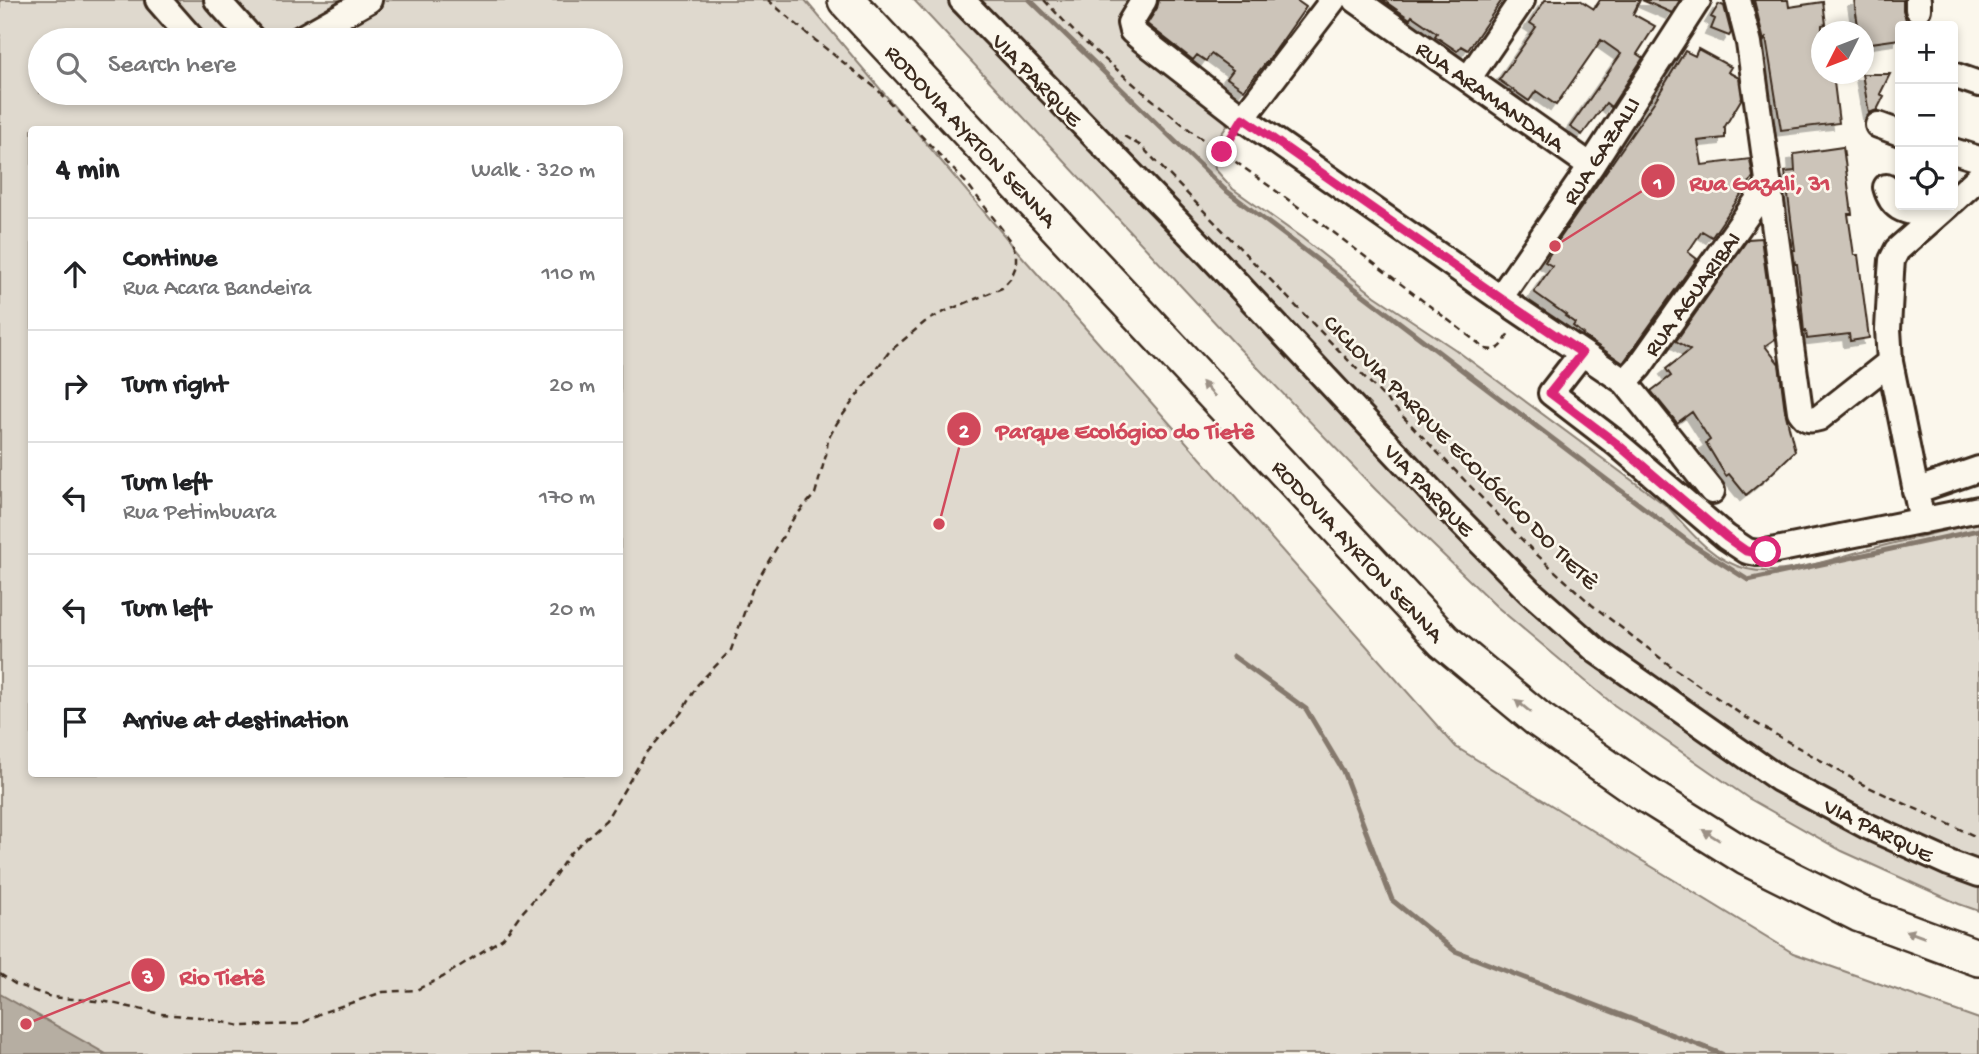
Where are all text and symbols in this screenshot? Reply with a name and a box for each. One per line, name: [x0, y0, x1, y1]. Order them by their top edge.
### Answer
north arrow: [1811, 21, 1874, 84]
map controls: [1895, 21, 1958, 210]
button: +: [1895, 21, 1958, 84]
search box: [28, 28, 623, 105]
street label: VIA PARQUE: [984, 29, 1088, 135]
street label: RUA ARAMANDAIA: [1409, 36, 1570, 160]
street label: RODOVIA AYRTON SENNA: [878, 40, 1062, 235]
icon: search: [52, 48, 90, 86]
text: Search here: [108, 51, 236, 82]
button: −: [1895, 84, 1958, 147]
street label: RUA GAZALLI: [1558, 93, 1648, 211]
route end: [1206, 136, 1237, 167]
button: locate: [1895, 147, 1958, 210]
text: 4 min: [56, 154, 119, 189]
text: Walk · 320 m: [471, 158, 595, 185]
callout: Rua Gazali, 31: [1640, 159, 1844, 204]
text: Rua Gazali, 31: [1688, 171, 1831, 200]
text: 1: [1653, 173, 1662, 198]
street label: RUA AGUARIBAI: [1640, 227, 1748, 363]
text: Continue: [123, 245, 217, 276]
icon: ahead: [56, 255, 94, 293]
text: 110 m: [542, 261, 595, 288]
text: Rua Acara Bandeira: [123, 276, 311, 303]
street label: CICLOVIA PARQUE ECOLÓGICO DO TIETÊ: [1319, 308, 1605, 594]
icon: right: [56, 367, 94, 405]
text: Turn right: [123, 371, 227, 402]
text: 20 m: [549, 373, 595, 400]
one-way arrow: [1201, 381, 1217, 398]
callout: Parque Ecológico do Tietê: [946, 407, 1268, 452]
text: Parque Ecológico do Tietê: [994, 419, 1256, 448]
text: 2: [959, 421, 970, 446]
street label: VIA PARQUE: [1379, 437, 1481, 541]
street label: RODOVIA AYRTON SENNA: [1265, 455, 1449, 650]
text: Turn left: [123, 469, 211, 500]
icon: left: [56, 479, 94, 517]
text: 170 m: [539, 485, 595, 512]
text: Rua Petimbuara: [123, 500, 276, 527]
route start: [1750, 536, 1781, 567]
icon: left: [56, 591, 94, 629]
text: Turn left: [123, 595, 211, 626]
text: 20 m: [549, 597, 595, 624]
one-way arrow: [1515, 699, 1533, 714]
icon: arrive: [56, 703, 94, 741]
text: Arrive at destination: [123, 707, 348, 738]
street label: VIA PARQUE: [1817, 794, 1938, 871]
one-way arrow: [1701, 829, 1720, 842]
one-way arrow: [1905, 929, 1926, 940]
callout: Rio Tietê: [130, 953, 278, 998]
text: Rio Tietê: [179, 965, 266, 994]
text: 3: [142, 967, 154, 992]

